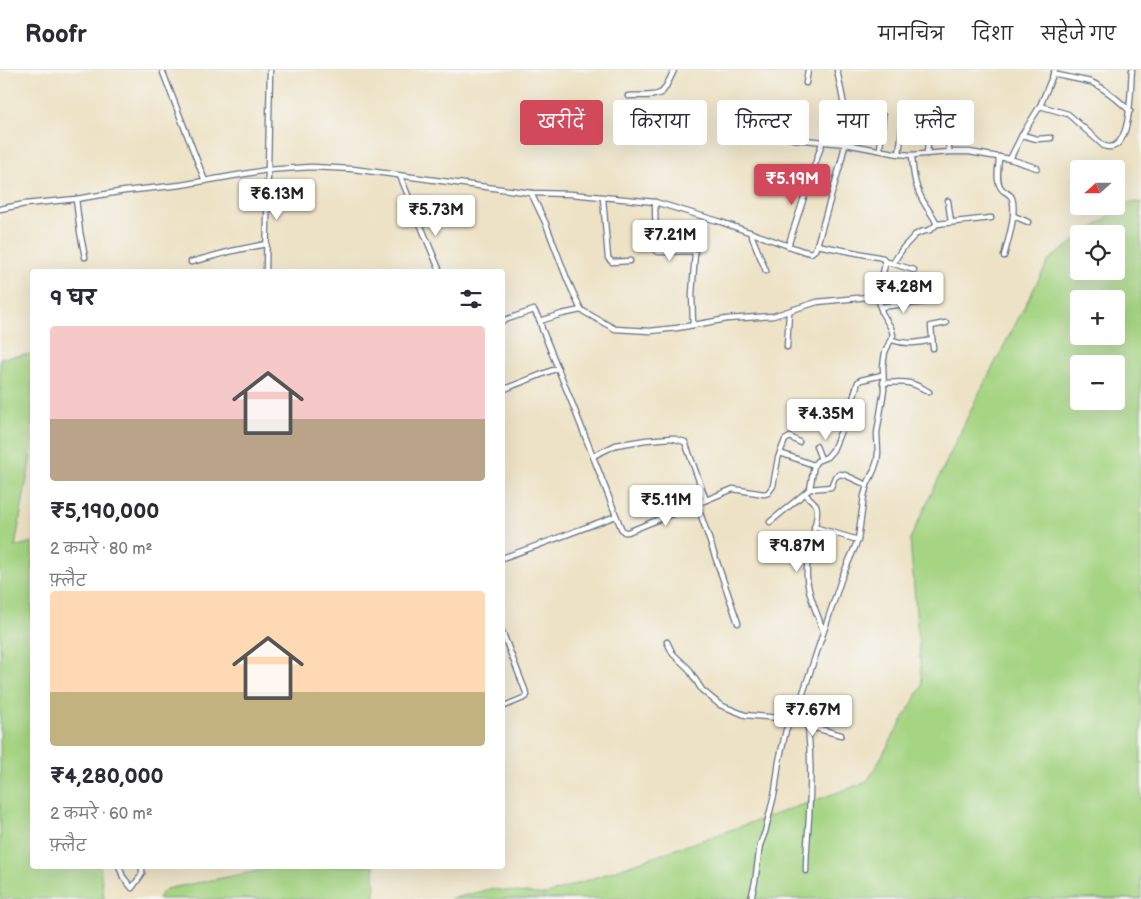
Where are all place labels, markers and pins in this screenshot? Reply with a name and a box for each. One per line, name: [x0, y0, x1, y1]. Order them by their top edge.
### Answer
pin: ₹5.19M: [751, 164, 833, 206]
pin: ₹6.13M: [236, 178, 318, 221]
pin: ₹5.73M: [395, 194, 477, 237]
pin: ₹7.21M: [629, 220, 711, 262]
pin: ₹4.28M: [863, 272, 945, 314]
pin: ₹4.35M: [785, 398, 867, 441]
pin: ₹5.11M: [625, 484, 707, 527]
pin: ₹9.87M: [756, 530, 838, 573]
pin: ₹7.67M: [772, 694, 854, 737]

